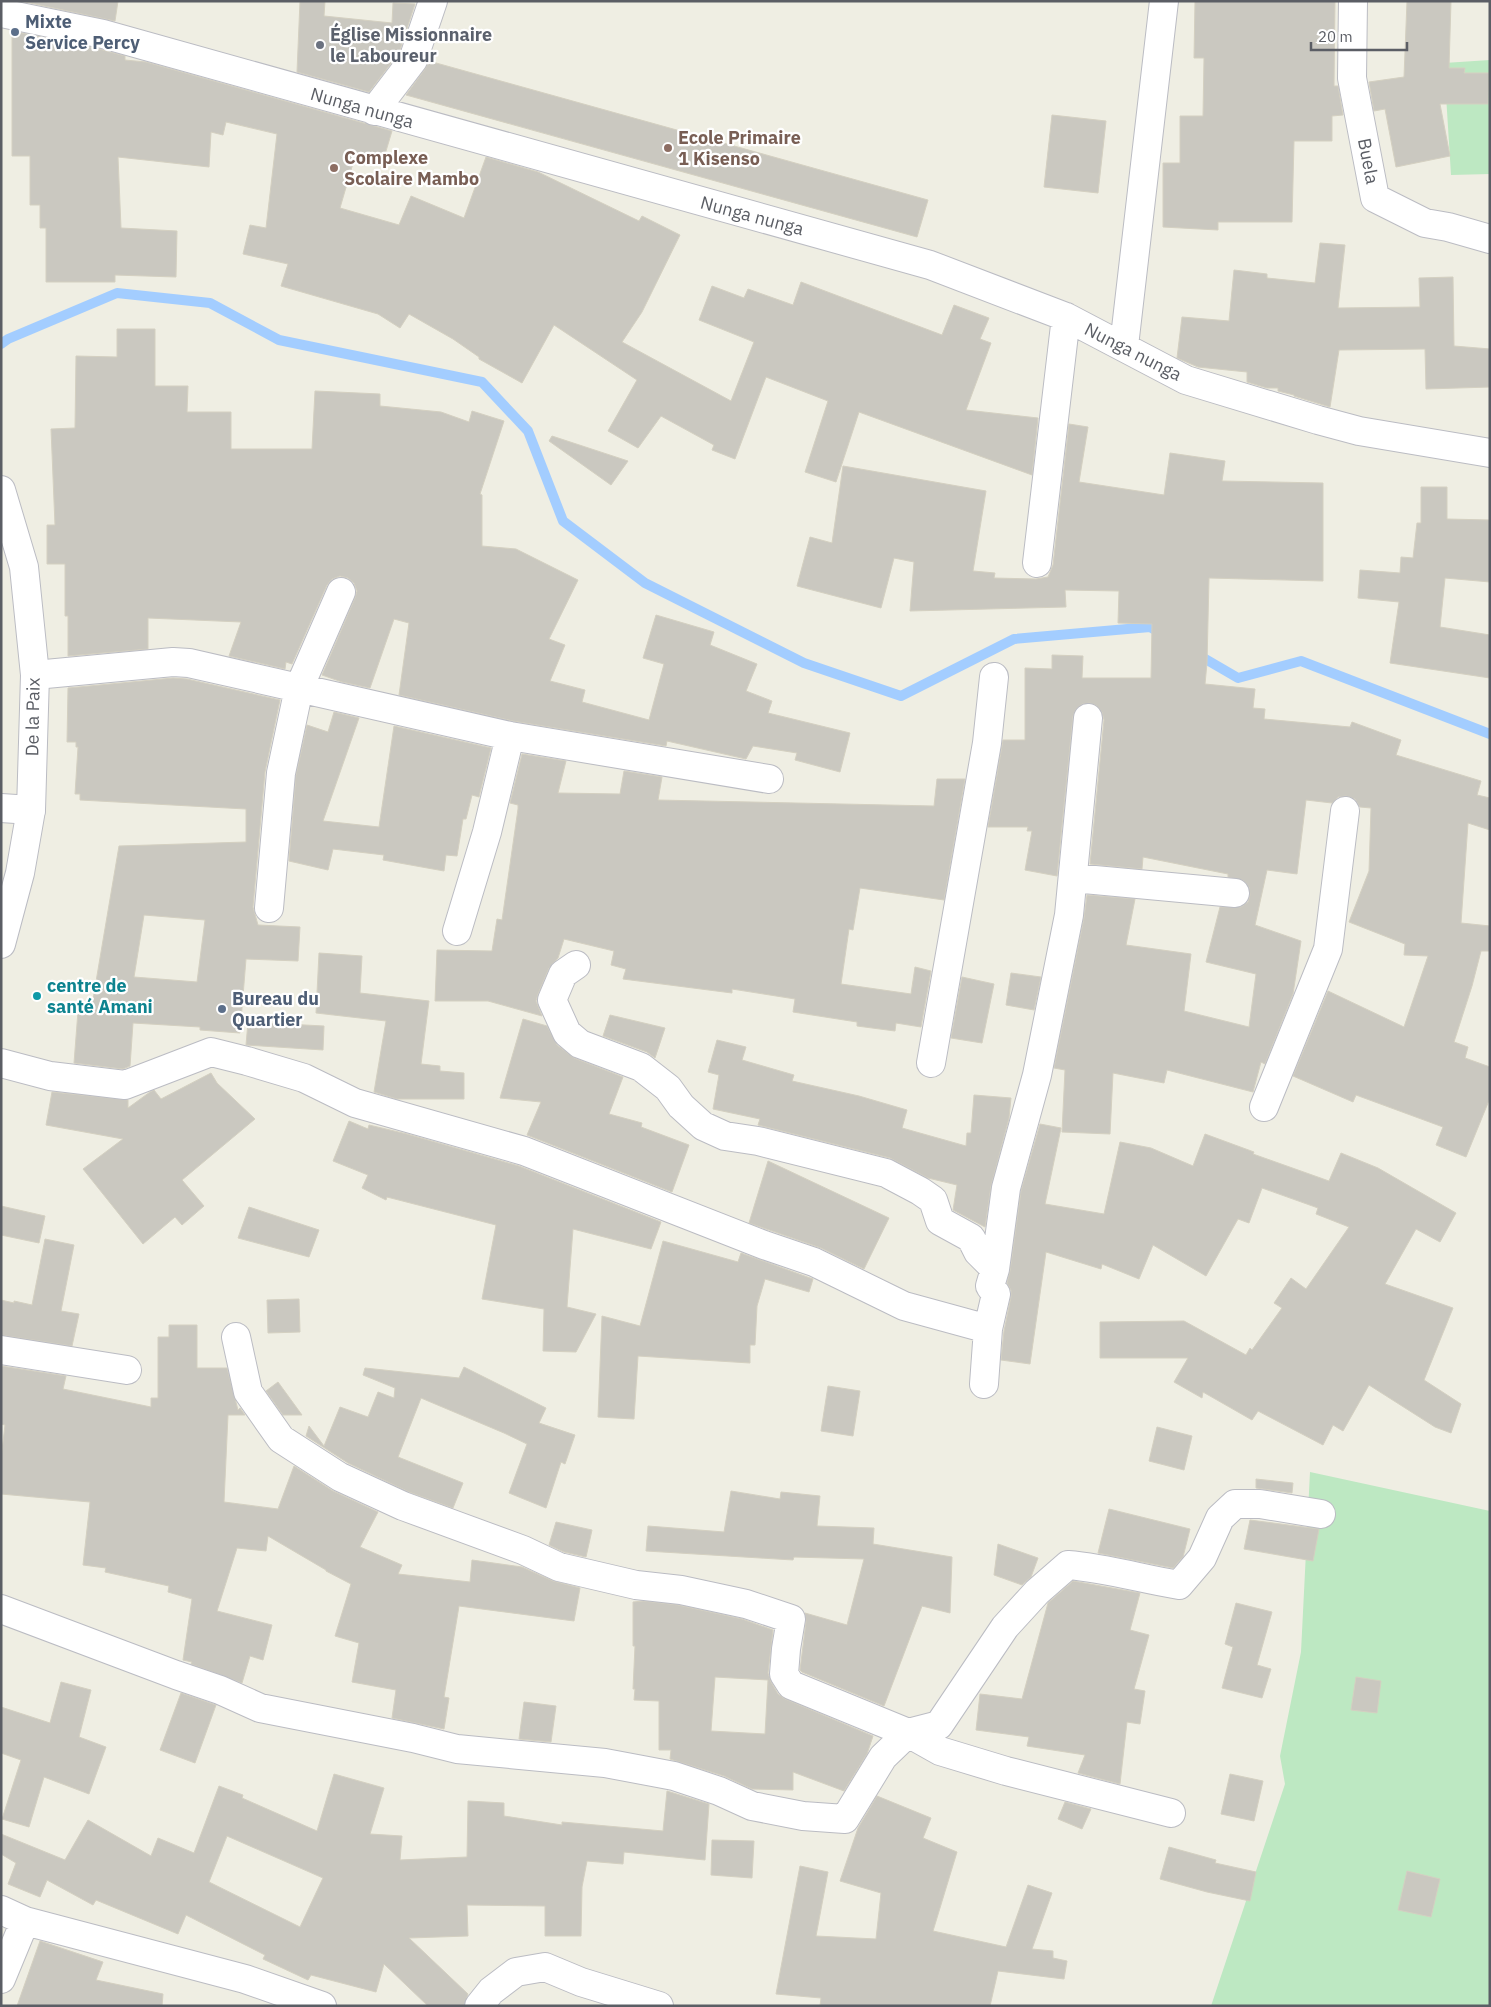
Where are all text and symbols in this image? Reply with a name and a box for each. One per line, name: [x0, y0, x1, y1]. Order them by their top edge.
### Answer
place label: Mixte Service Percy: [25, 10, 140, 54]
scale bar: [1311, 20, 1407, 52]
place label: Église Missionnaire le Laboureur: [330, 22, 492, 67]
marker: Mixte Service Percy: [9, 26, 21, 38]
text: 20 m: [1318, 27, 1353, 46]
marker: Église Missionnaire le Laboureur: [314, 39, 326, 51]
street label: Nunga nunga: [308, 82, 417, 133]
place label: Ecole Primaire 1 Kisenso: [678, 126, 801, 170]
street label: Buela: [1353, 136, 1384, 186]
marker: Ecole Primaire 1 Kisenso: [662, 142, 674, 154]
place label: Complexe Scolaire Mambo: [344, 146, 479, 190]
marker: Complexe Scolaire Mambo: [328, 162, 340, 174]
street label: Nunga nunga: [698, 191, 807, 240]
street label: Nunga nunga: [1081, 317, 1186, 386]
street label: De la Paix: [20, 677, 45, 757]
place label: centre de santé Amani: [47, 974, 153, 1018]
place label: Bureau du Quartier: [232, 987, 319, 1031]
marker: centre de santé Amani: [31, 990, 43, 1002]
marker: Bureau du Quartier: [216, 1003, 228, 1015]

